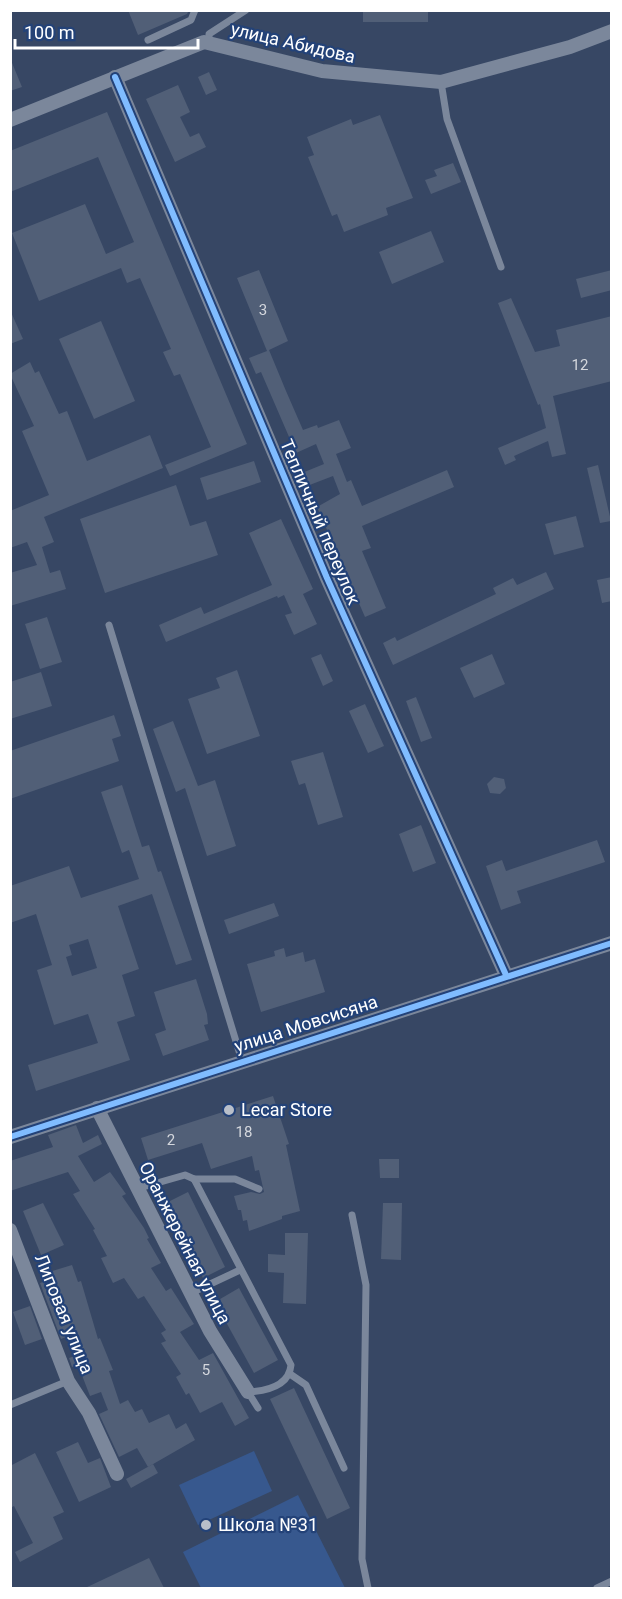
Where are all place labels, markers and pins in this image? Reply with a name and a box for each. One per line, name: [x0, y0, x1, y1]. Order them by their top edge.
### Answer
place label: Lecar Store: [241, 1099, 332, 1120]
marker: Lecar Store: [222, 1103, 236, 1117]
place label: Школа №31: [218, 1514, 318, 1535]
marker: Школа №31: [199, 1518, 213, 1532]

